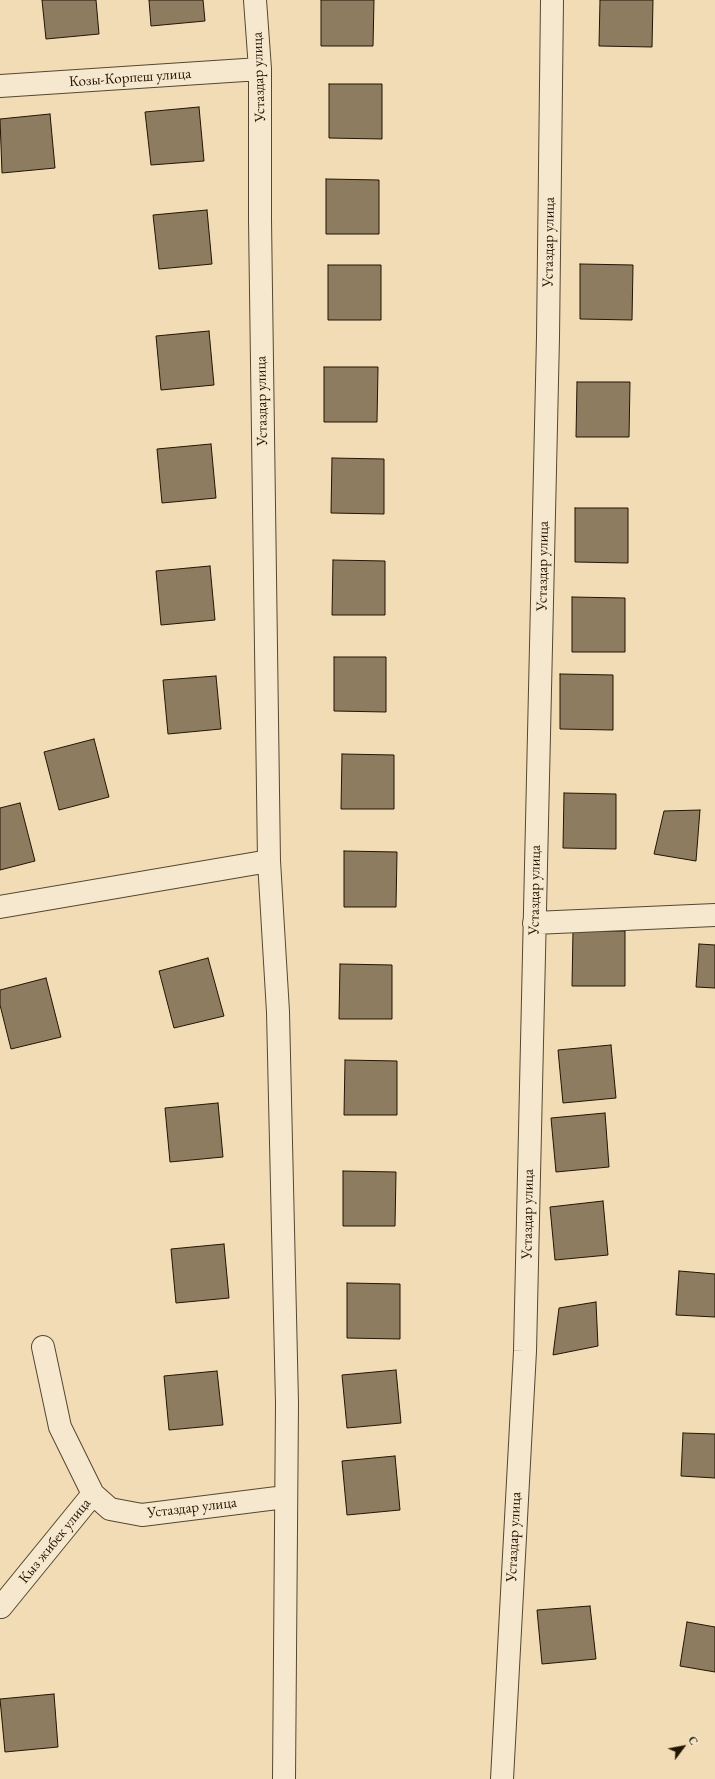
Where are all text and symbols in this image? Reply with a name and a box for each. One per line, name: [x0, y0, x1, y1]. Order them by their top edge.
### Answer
street label: Устаздар улица: [248, 32, 270, 122]
street label: Козы-Корпеш улица: [68, 65, 192, 91]
street label: Устаздар улица: [539, 197, 559, 287]
street label: Устаздар улица: [252, 356, 272, 446]
street label: Устаздар улица: [533, 521, 553, 611]
street label: Устаздар улица: [525, 845, 545, 935]
street label: Устаздар улица: [518, 1169, 538, 1259]
street label: Устаздар улица: [503, 1491, 525, 1583]
street label: Устаздар улица: [146, 1494, 238, 1522]
street label: Кыз жибек улица: [15, 1495, 95, 1587]
north arrow: [663, 1727, 703, 1767]
text: С: [685, 1734, 701, 1748]

